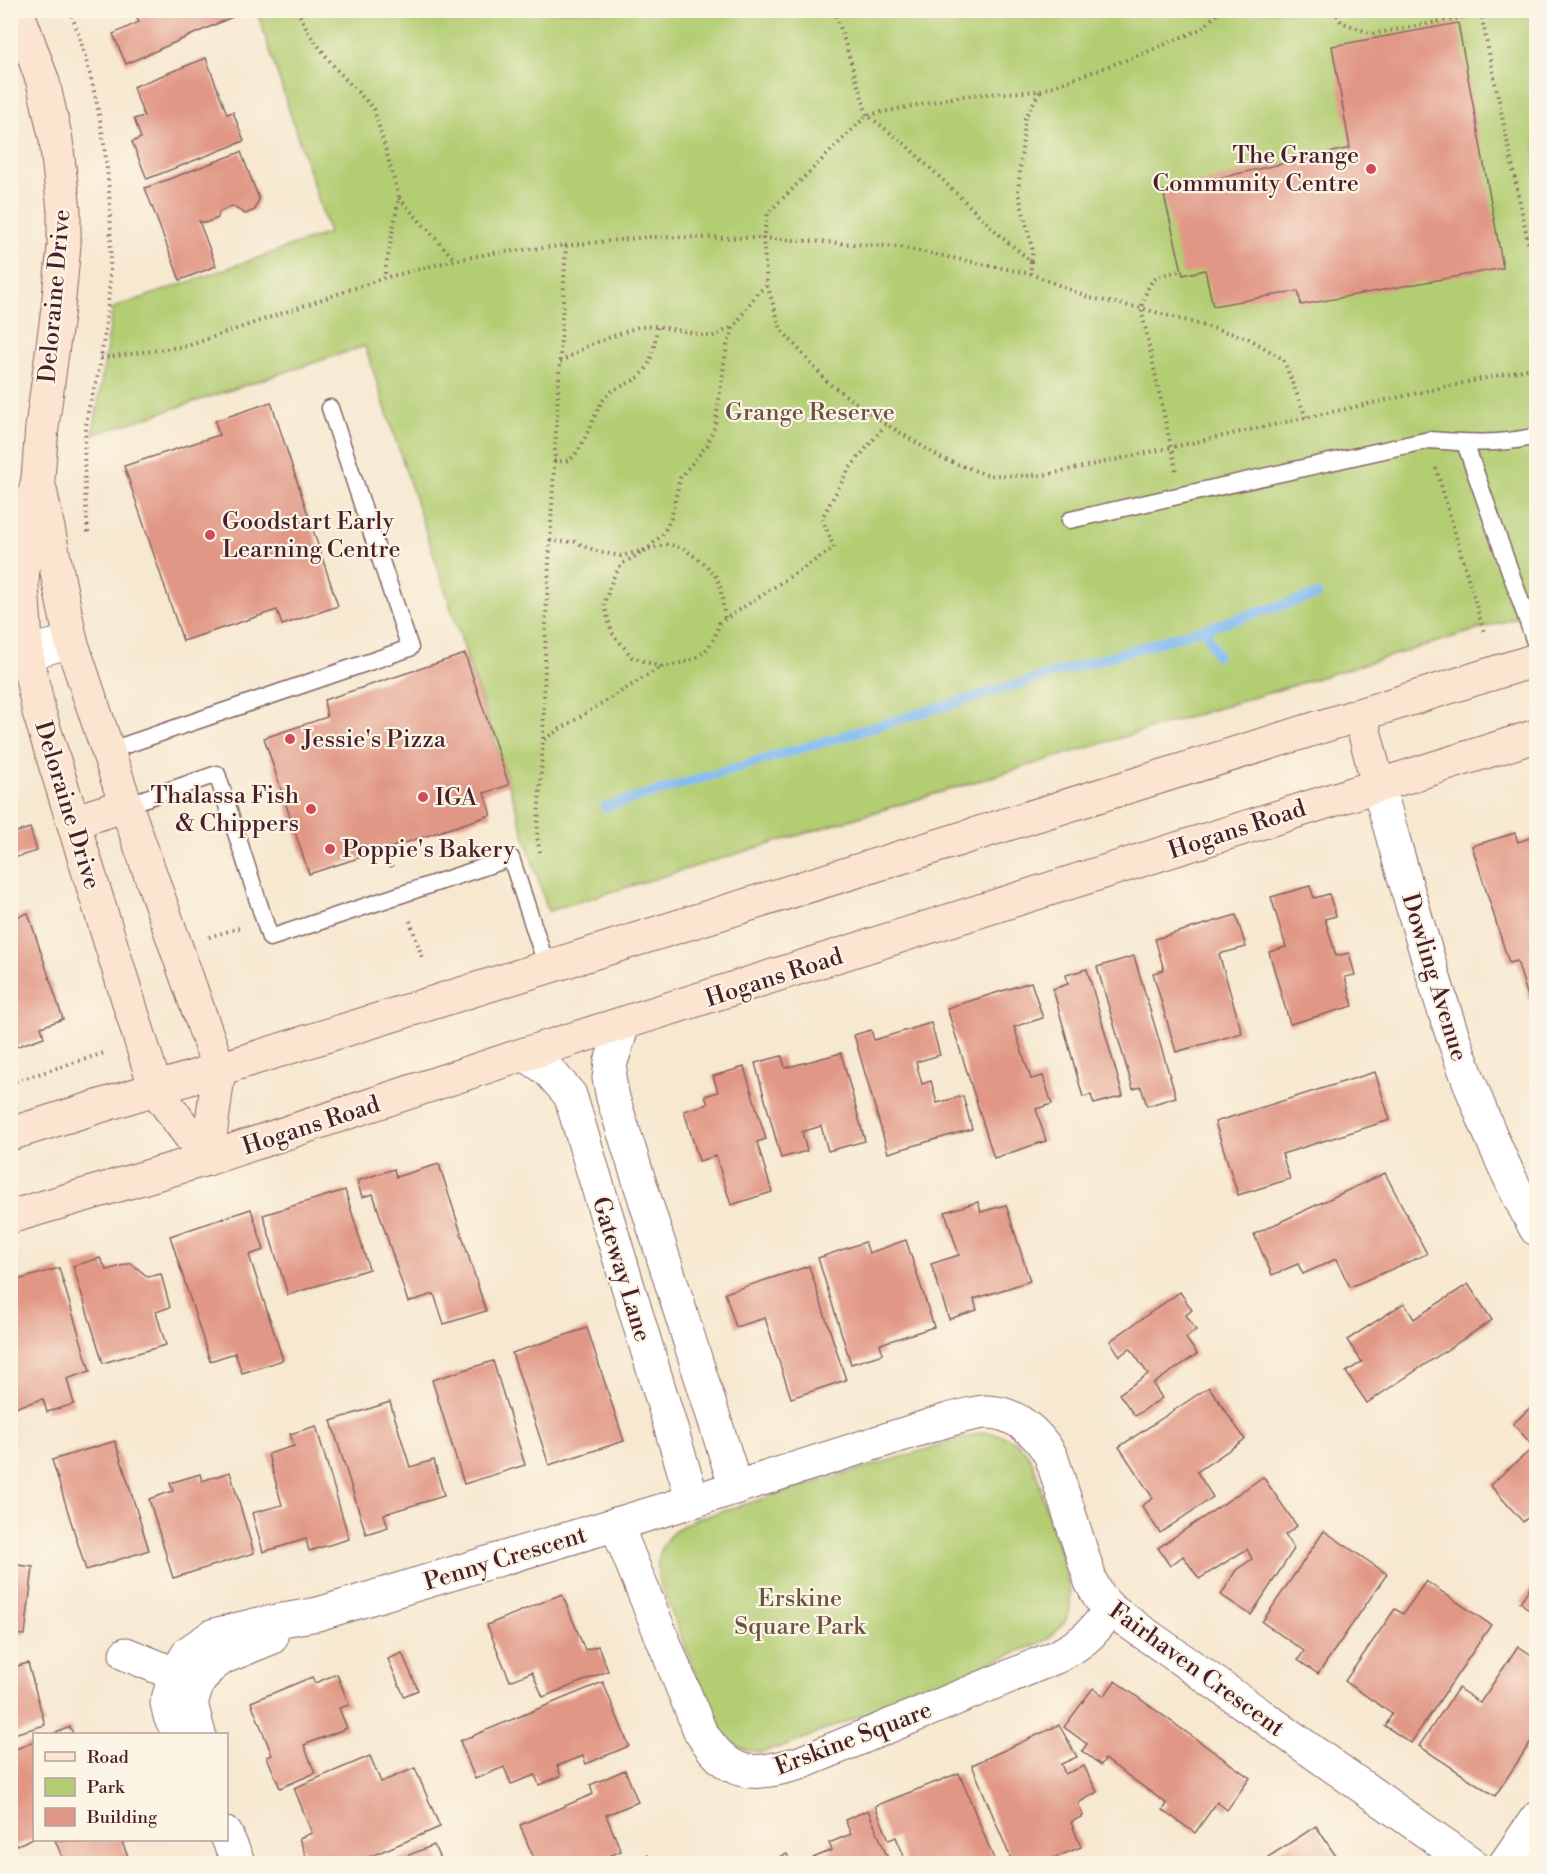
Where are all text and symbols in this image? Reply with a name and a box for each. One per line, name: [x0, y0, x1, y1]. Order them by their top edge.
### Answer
place label: The Grange Community Centre: [1153, 141, 1359, 199]
marker: The Grange Community Centre: [1364, 162, 1378, 176]
street label: Deloraine Drive: [32, 208, 78, 384]
park label: Grange Reserve: [725, 398, 895, 428]
place label: Goodstart Early Learning Centre: [222, 507, 401, 565]
marker: Goodstart Early Learning Centre: [203, 528, 217, 542]
street label: Deloraine Drive: [27, 718, 107, 893]
place label: Jessie's Pizza: [301, 725, 447, 755]
marker: Jessie's Pizza: [283, 732, 297, 746]
place label: Thalassa Fish & Chippers: [151, 781, 299, 839]
place label: IGA: [435, 783, 478, 813]
marker: IGA: [416, 790, 430, 804]
street label: Hogans Road: [1165, 794, 1310, 866]
marker: Thalassa Fish & Chippers: [304, 802, 318, 816]
place label: Poppie's Bakery: [342, 835, 516, 865]
marker: Poppie's Bakery: [323, 842, 337, 856]
street label: Dowling Avenue: [1394, 890, 1474, 1065]
street label: Hogans Road: [702, 942, 847, 1014]
street label: Hogans Road: [239, 1090, 384, 1162]
street label: Gateway Lane: [585, 1193, 657, 1345]
street label: Penny Crescent: [420, 1520, 591, 1598]
park label: Erskine Square Park: [734, 1584, 867, 1642]
street label: Fairhaven Crescent: [1103, 1596, 1291, 1744]
street label: Erskine Square: [770, 1695, 936, 1783]
legend: [33, 1733, 228, 1841]
text: Road: [87, 1746, 130, 1769]
text: Park: [87, 1776, 126, 1799]
text: Building: [86, 1806, 158, 1829]

